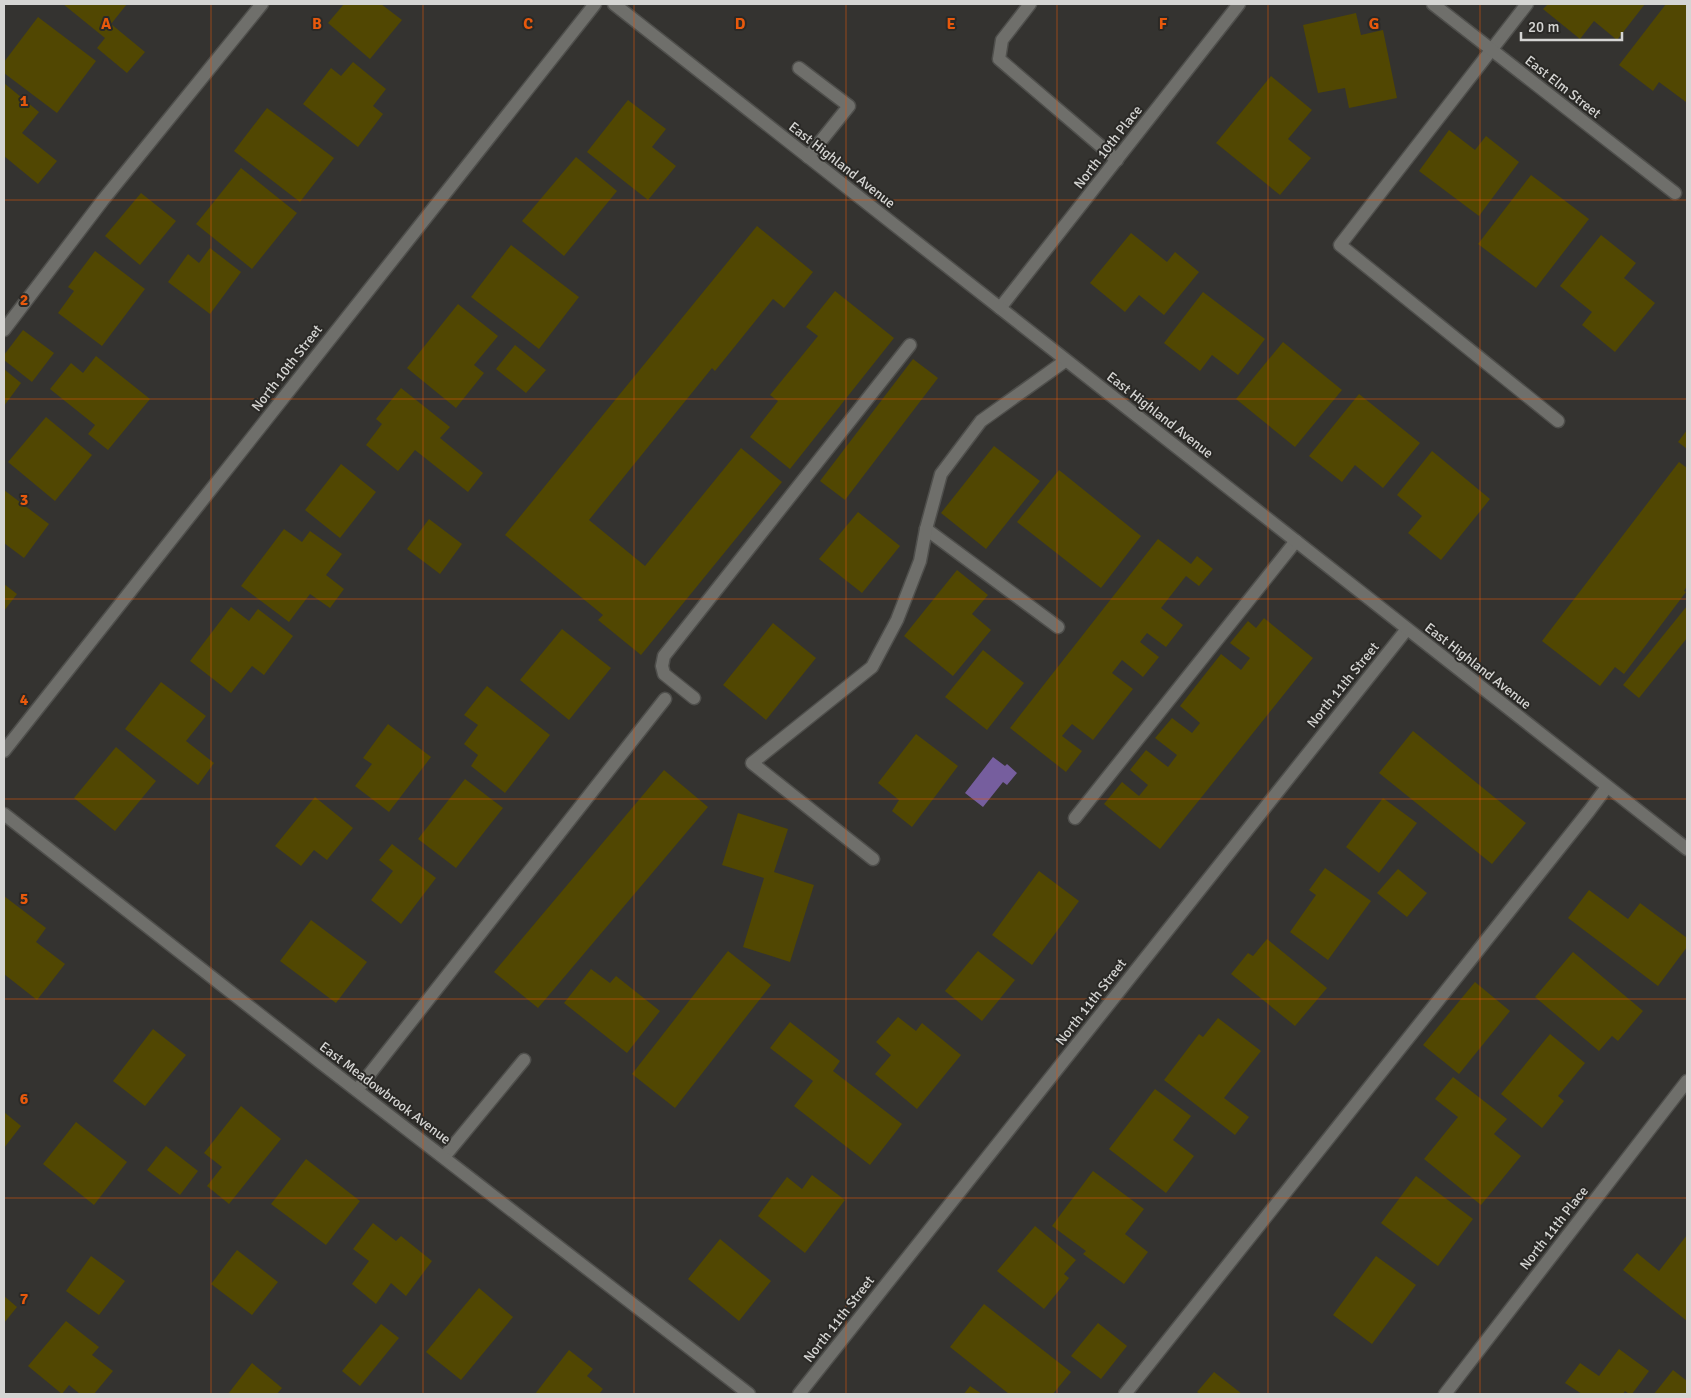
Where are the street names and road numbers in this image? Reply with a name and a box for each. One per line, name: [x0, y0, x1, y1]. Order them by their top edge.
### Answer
street label: East Elm Street: [1522, 52, 1604, 122]
street label: North 10th Place: [1070, 102, 1146, 192]
street label: East Highland Avenue: [785, 118, 899, 212]
street label: North 10th Street: [248, 321, 326, 415]
street label: East Highland Avenue: [1103, 368, 1217, 462]
street label: East Highland Avenue: [1421, 619, 1535, 713]
street label: North 11th Street: [1303, 639, 1383, 731]
street label: North 11th Street: [1052, 955, 1130, 1049]
street label: East Meadowbrook Avenue: [316, 1038, 454, 1148]
street label: North 11th Place: [1516, 1183, 1592, 1273]
street label: North 11th Street: [800, 1272, 878, 1366]

